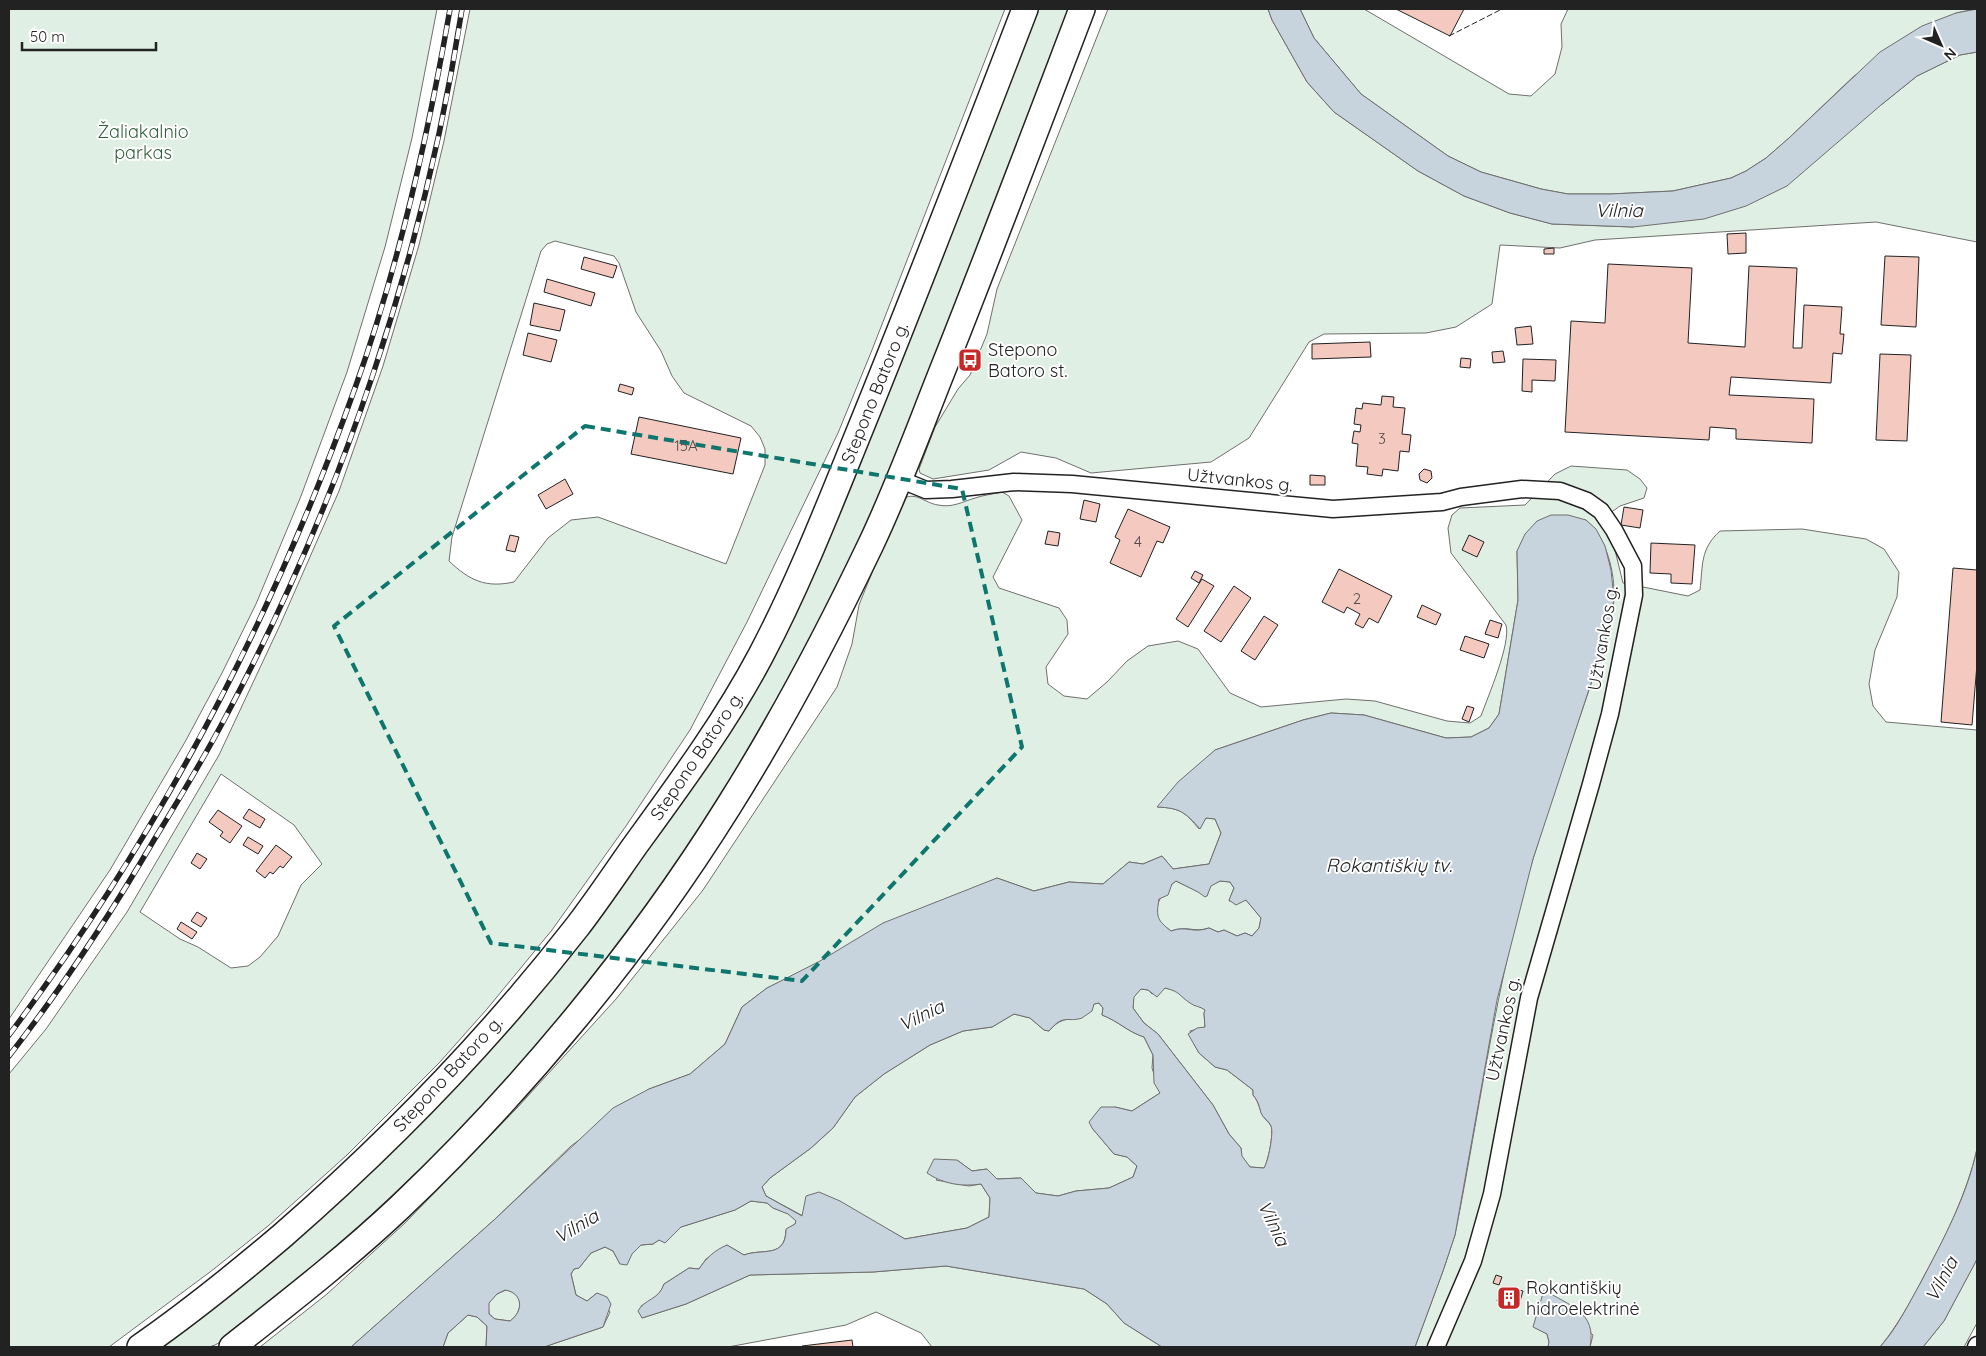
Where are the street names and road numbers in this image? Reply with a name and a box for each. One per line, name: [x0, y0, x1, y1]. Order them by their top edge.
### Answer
street label: Stepono Batoro g.: [836, 319, 913, 467]
street label: Užtvankos g.: [1186, 463, 1294, 496]
street label: Užtvankos g.: [1582, 584, 1623, 692]
street label: Stepono Batoro g.: [645, 687, 748, 825]
street label: Užtvankos g.: [1480, 975, 1525, 1083]
street label: Stepono Batoro g.: [388, 1011, 507, 1137]

